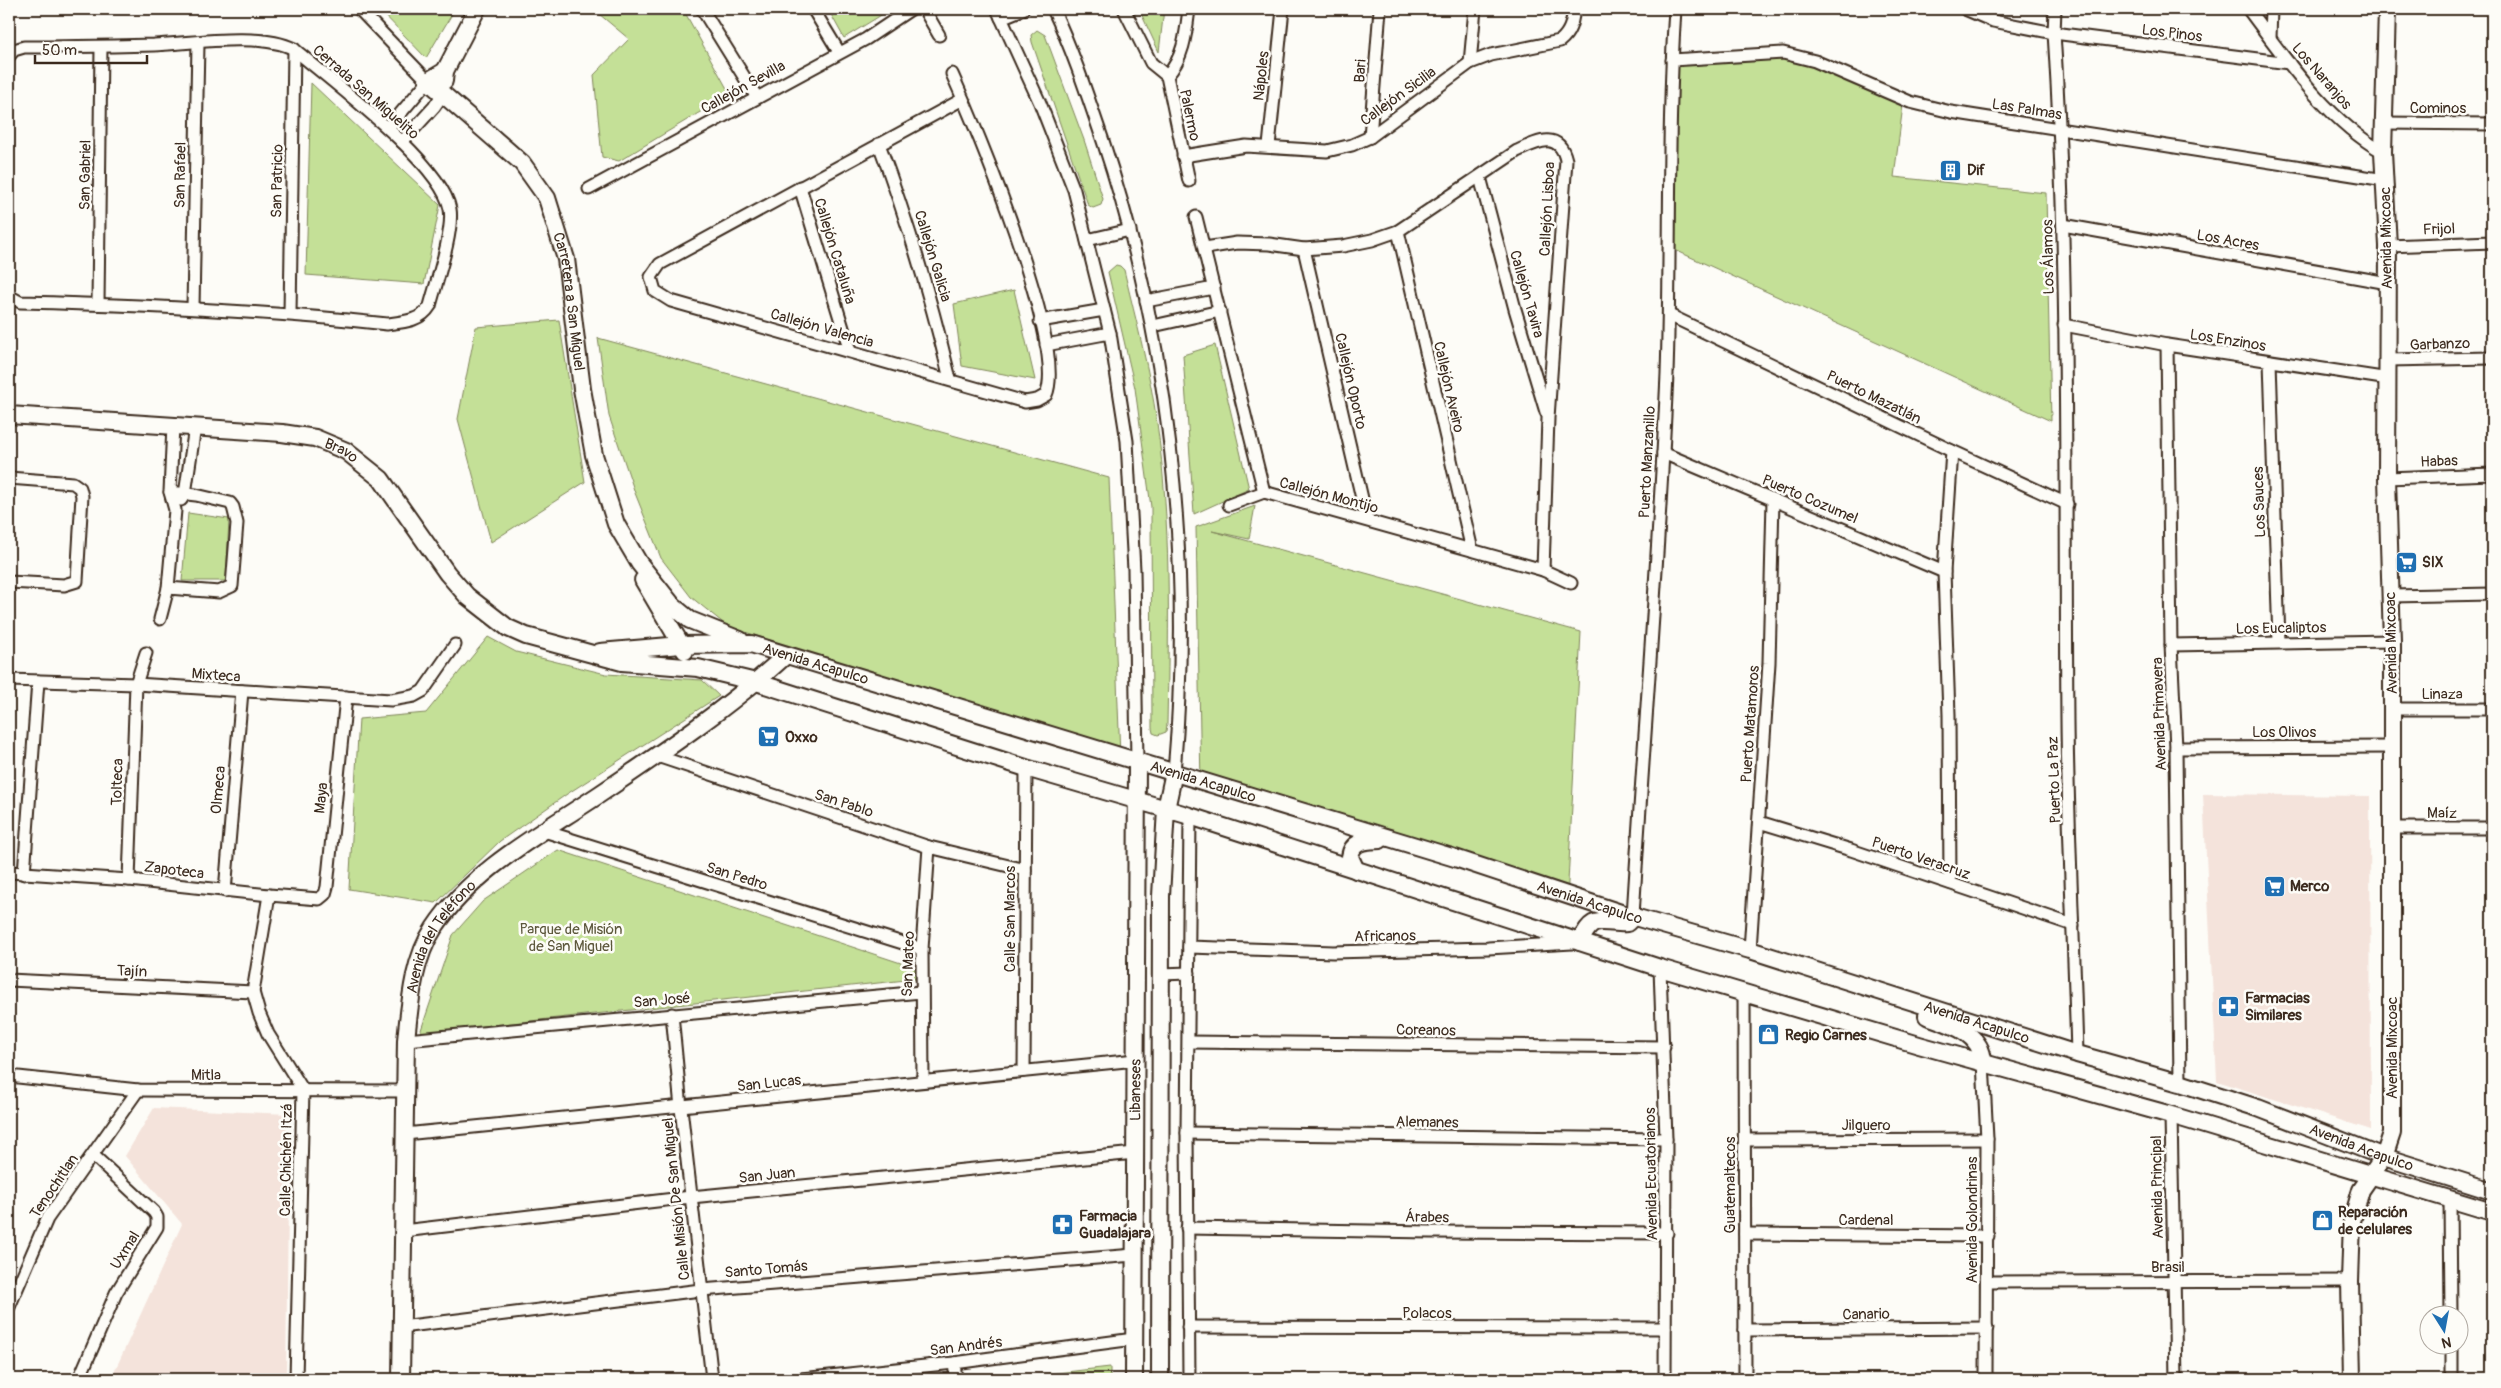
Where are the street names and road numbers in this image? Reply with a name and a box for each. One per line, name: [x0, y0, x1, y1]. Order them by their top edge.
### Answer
street label: Los Pinos: [2141, 20, 2204, 47]
street label: Los Naranjos: [2287, 39, 2356, 114]
street label: Cerrada San Miguelito: [308, 41, 423, 144]
street label: Nápoles: [1249, 50, 1274, 102]
street label: Callejón Sevilla: [698, 56, 789, 118]
street label: Bari: [1350, 58, 1371, 83]
street label: Callejón Sicilia: [1357, 63, 1440, 130]
street label: Palermo: [1175, 88, 1204, 143]
street label: Las Palmas: [1991, 95, 2064, 124]
street label: Cominos: [2410, 99, 2466, 118]
street label: San Gabriel: [75, 140, 96, 210]
street label: San Rafael: [170, 142, 191, 208]
street label: San Patricio: [267, 144, 288, 218]
street label: Callejón Lisboa: [1536, 161, 1559, 257]
street label: Avenida Mixcoac: [2376, 186, 2397, 289]
street label: Callejón Cataluña: [809, 196, 860, 306]
street label: Callejón Galicia: [910, 208, 955, 304]
street label: Los Álamos: [2038, 219, 2059, 295]
street label: Frijol: [2422, 219, 2456, 240]
street label: Los Acres: [2195, 226, 2261, 255]
street label: Carretera a San Miguel: [548, 230, 589, 372]
street label: Callejón Tavira: [1505, 248, 1548, 340]
street label: Callejón Valencia: [768, 305, 876, 352]
street label: Los Enzinos: [2189, 325, 2268, 356]
street label: Callejón Oporto: [1330, 331, 1371, 431]
street label: Garbanzo: [2409, 334, 2471, 355]
street label: Callejón Aveiro: [1429, 340, 1468, 435]
street label: Puerto Mazatlán: [1823, 366, 1924, 429]
street label: Puerto Manzanillo: [1635, 405, 1660, 519]
street label: Bravo: [321, 434, 362, 467]
street label: Habas: [2420, 451, 2458, 472]
street label: Los Sauces: [2249, 466, 2270, 538]
street label: Puerto Cozumel: [1759, 471, 1861, 528]
street label: Callejón Montijo: [1277, 473, 1380, 518]
street label: Avenida Mixcoac: [2381, 591, 2402, 694]
street label: Los Eucaliptos: [2236, 618, 2327, 639]
street label: Avenida Acapulco: [760, 639, 871, 689]
street label: Avenida Primavera: [2148, 657, 2171, 771]
street label: Mixteca: [191, 664, 241, 687]
street label: Puerto Matamoros: [1737, 664, 1764, 783]
street label: Linaza: [2421, 685, 2463, 704]
street label: Los Olivos: [2252, 723, 2316, 742]
street label: Puerto La Paz: [2043, 736, 2066, 824]
street label: Avenida Acapulco: [1148, 757, 1258, 807]
street label: Tolteca: [107, 758, 128, 806]
street label: Olmeca: [207, 765, 230, 815]
street label: Maya: [310, 782, 333, 815]
street label: San Pablo: [812, 785, 876, 822]
street label: Maíz: [2427, 804, 2457, 823]
street label: Puerto Veracruz: [1869, 833, 1973, 884]
street label: Zapoteca: [143, 857, 205, 884]
street label: San Pedro: [704, 858, 770, 895]
street label: Calle San Marcos: [1001, 865, 1020, 972]
street label: Avenida del Teléfono: [403, 876, 480, 995]
street label: Avenida Acapulco: [1534, 877, 1644, 929]
street label: Africanos: [1354, 926, 1416, 947]
street label: San Mateo: [898, 931, 919, 997]
street label: Tajín: [116, 961, 148, 982]
street label: San José: [633, 989, 691, 1012]
street label: Avenida Mixcoac: [2383, 996, 2402, 1099]
street label: Avenida Acapulco: [1921, 997, 2032, 1048]
street label: Coreanos: [1396, 1020, 1456, 1041]
street label: Libaneses: [1126, 1059, 1146, 1121]
street label: Mitla: [191, 1066, 221, 1085]
street label: San Lucas: [736, 1071, 802, 1096]
street label: Calle Chichén Itzá: [276, 1104, 297, 1216]
street label: Avenida Ecuatorianos: [1641, 1107, 1662, 1241]
street label: Alemanes: [1395, 1112, 1459, 1133]
street label: Jilguero: [1841, 1116, 1891, 1135]
street label: Calle Misión De San Miguel: [659, 1117, 694, 1281]
street label: Avenida Acapulco: [2306, 1120, 2416, 1176]
street label: Avenida Principal: [2147, 1135, 2168, 1239]
street label: Guatemaltecos: [1721, 1136, 1740, 1234]
street label: Tenochitlan: [26, 1151, 83, 1222]
street label: Avenida Golondrinas: [1963, 1156, 1982, 1283]
street label: San Juan: [738, 1163, 796, 1188]
street label: Árabes: [1405, 1208, 1449, 1227]
street label: Cardenal: [1839, 1211, 1893, 1230]
street label: Uxmal: [106, 1228, 144, 1273]
street label: Santo Tomás: [724, 1256, 809, 1283]
street label: Brasil: [2151, 1258, 2185, 1277]
street label: Polacos: [1402, 1304, 1452, 1323]
street label: Canario: [1842, 1305, 1890, 1324]
street label: San Andrés: [929, 1333, 1004, 1360]

